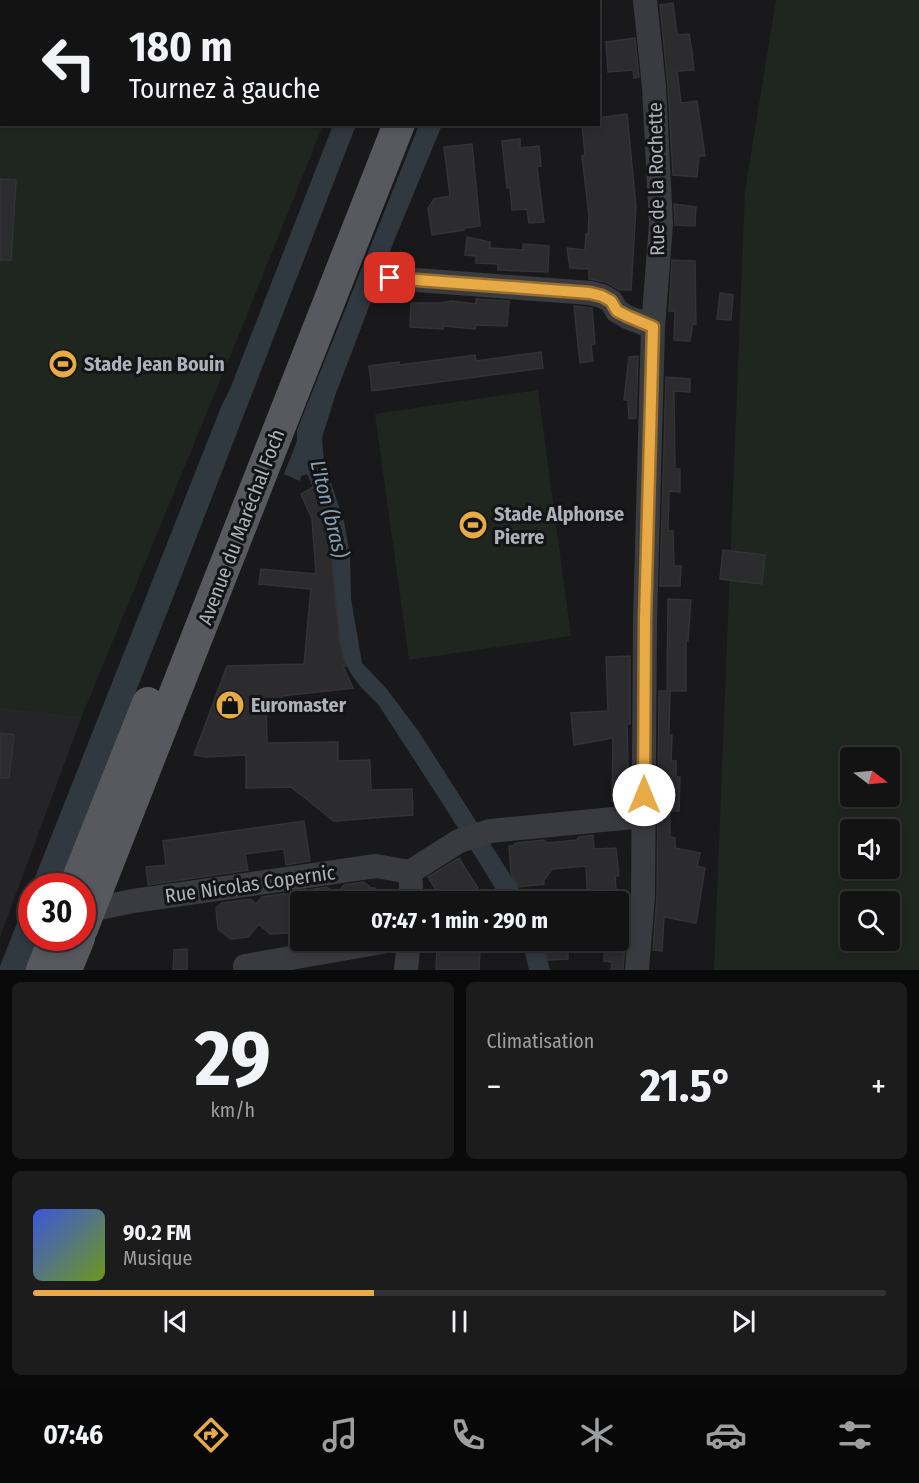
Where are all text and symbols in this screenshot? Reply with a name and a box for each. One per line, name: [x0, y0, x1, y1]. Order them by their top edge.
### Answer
text: 180 m: [129, 22, 233, 72]
icon: left: [30, 24, 108, 102]
text: Tournez à gauche: [129, 73, 320, 105]
street label: Rue de la Rochette: [643, 102, 669, 256]
pin: [364, 252, 415, 303]
icon: arrive: [373, 261, 406, 294]
sports icon: Stade Jean Bouin: [47, 348, 79, 380]
place label: Stade Jean Bouin: [84, 352, 225, 376]
street label: Avenue du Maréchal Foch: [193, 426, 289, 628]
water label: L'Iton (bras): [304, 457, 354, 561]
place label: Stade Alphonse Pierre: [494, 502, 624, 549]
sports icon: Stade Alphonse Pierre: [457, 509, 489, 541]
shop icon: Euromaster: [214, 689, 246, 721]
place label: Euromaster: [251, 693, 347, 717]
north arrow: [840, 747, 900, 807]
map controls: [840, 747, 900, 951]
position arrow: [612, 763, 676, 827]
button: sound: [840, 819, 900, 879]
street label: Rue Nicolas Copernic: [163, 860, 337, 908]
speed limit sign: 30: [18, 873, 96, 951]
button: search: [840, 891, 900, 951]
text: 07:47 · 1 min · 290 m: [371, 907, 548, 934]
text: 29: [195, 1012, 271, 1106]
text: Climatisation: [487, 1029, 594, 1053]
text: 21.5°: [640, 1059, 732, 1113]
text: −: [487, 1067, 501, 1107]
text: +: [871, 1067, 886, 1107]
text: km/h: [210, 1098, 255, 1122]
text: 90.2 FM: [123, 1219, 191, 1246]
text: Musique: [123, 1246, 192, 1270]
icon: previous: [159, 1305, 192, 1338]
icon: pause: [443, 1305, 476, 1338]
icon: next: [727, 1305, 760, 1338]
icon: directions: [190, 1414, 232, 1456]
icon: music: [319, 1414, 361, 1456]
icon: phone: [447, 1414, 489, 1456]
icon: climate: [576, 1414, 618, 1456]
icon: car: [705, 1414, 747, 1456]
icon: filters: [834, 1414, 876, 1456]
text: 07:46: [43, 1419, 103, 1451]

